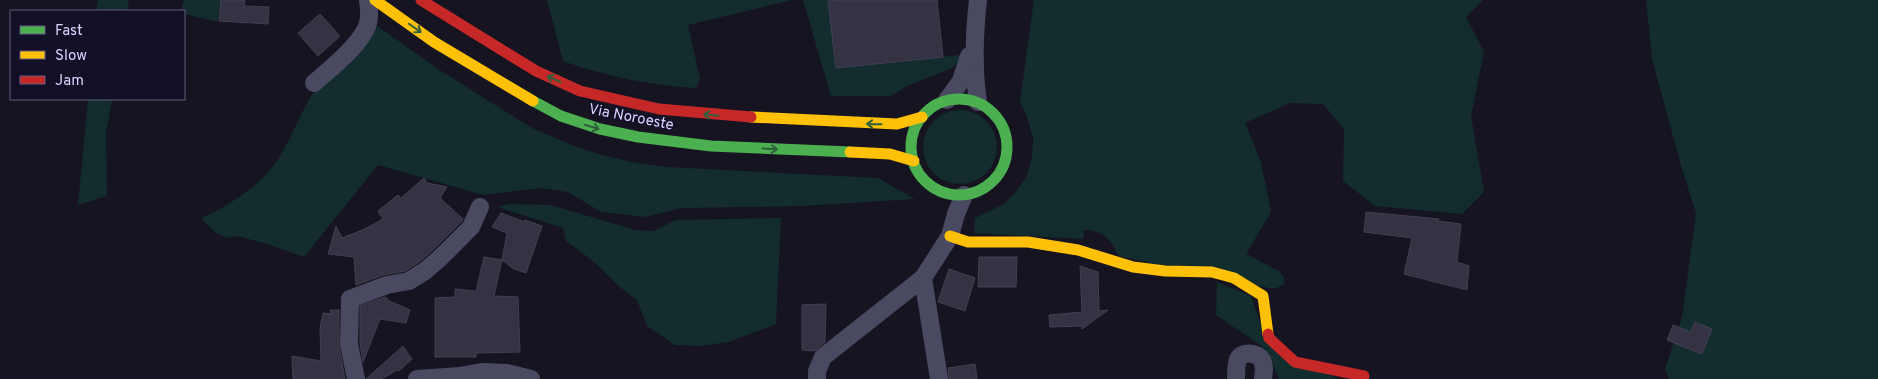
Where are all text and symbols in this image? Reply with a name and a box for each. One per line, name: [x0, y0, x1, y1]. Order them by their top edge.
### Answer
legend: [10, 10, 185, 100]
text: Fast: [55, 22, 83, 41]
one-way arrow: [408, 23, 422, 33]
text: Slow: [55, 47, 87, 66]
text: Jam: [55, 72, 84, 91]
one-way arrow: [547, 74, 562, 83]
street label: Via Noroeste: [587, 100, 675, 136]
one-way arrow: [704, 110, 720, 120]
one-way arrow: [866, 119, 882, 129]
one-way arrow: [583, 122, 599, 132]
one-way arrow: [762, 145, 778, 154]

